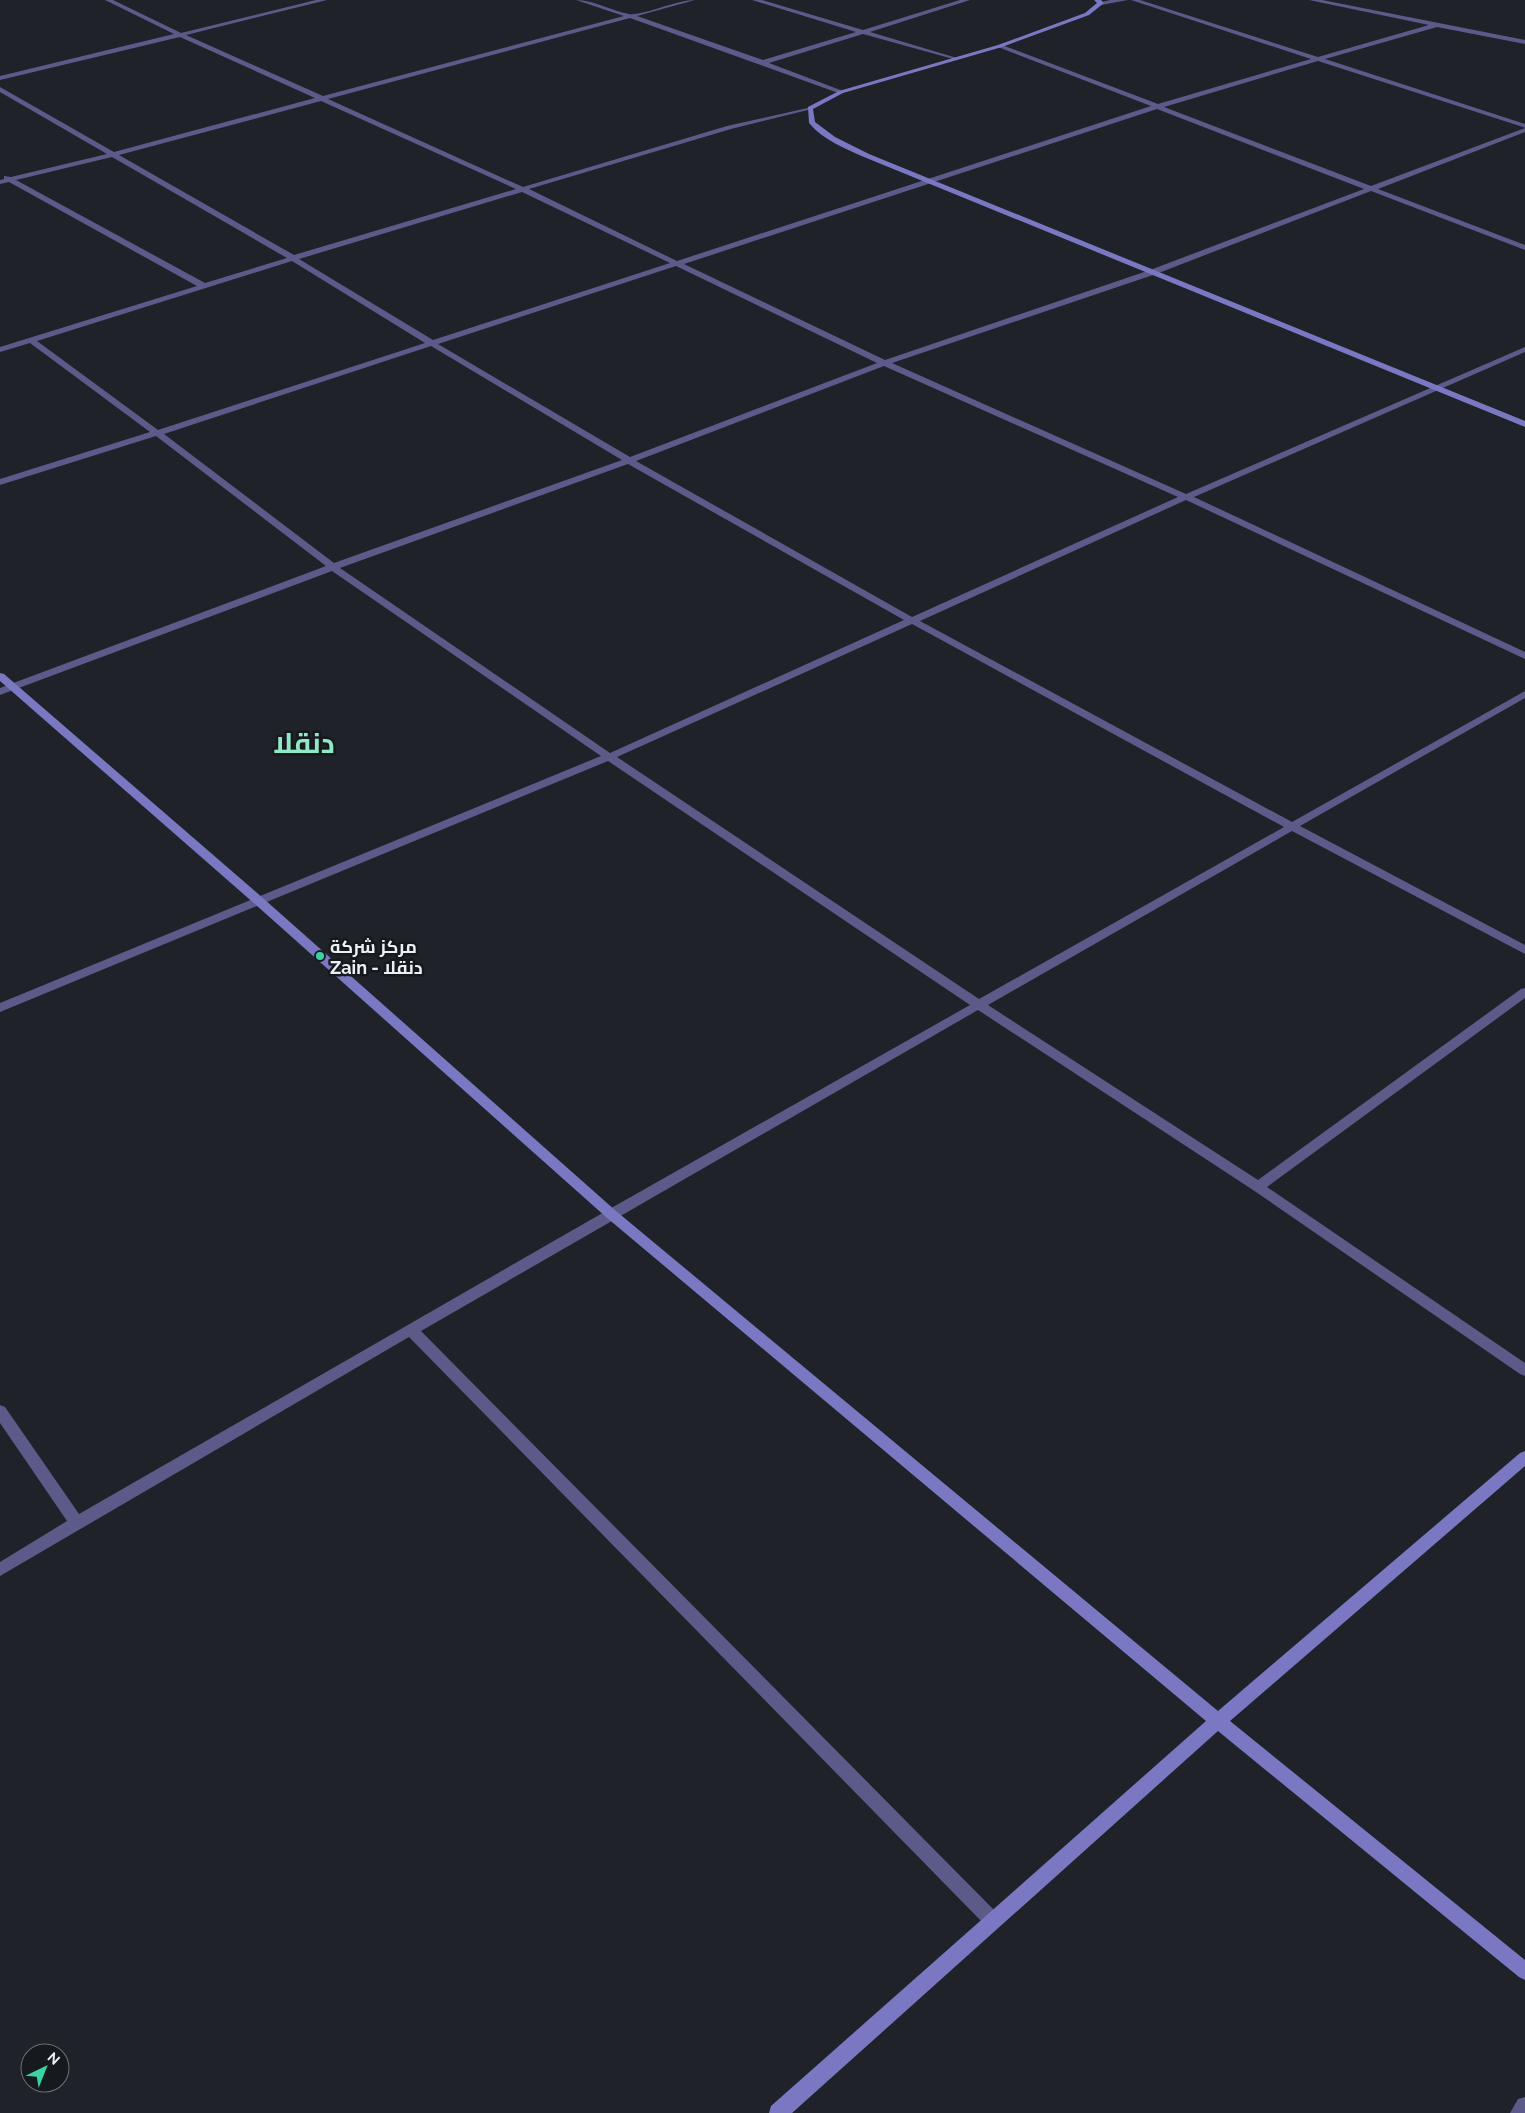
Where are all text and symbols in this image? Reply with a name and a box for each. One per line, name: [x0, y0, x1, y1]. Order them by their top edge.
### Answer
district label: دنقلا: [273, 727, 335, 760]
place label: مركز شركة Zain - دنقلا: [330, 936, 423, 978]
marker: مركز شركة Zain - دنقلا: [314, 950, 326, 962]
north arrow: [20, 2043, 70, 2093]
text: N: [45, 2049, 63, 2068]

